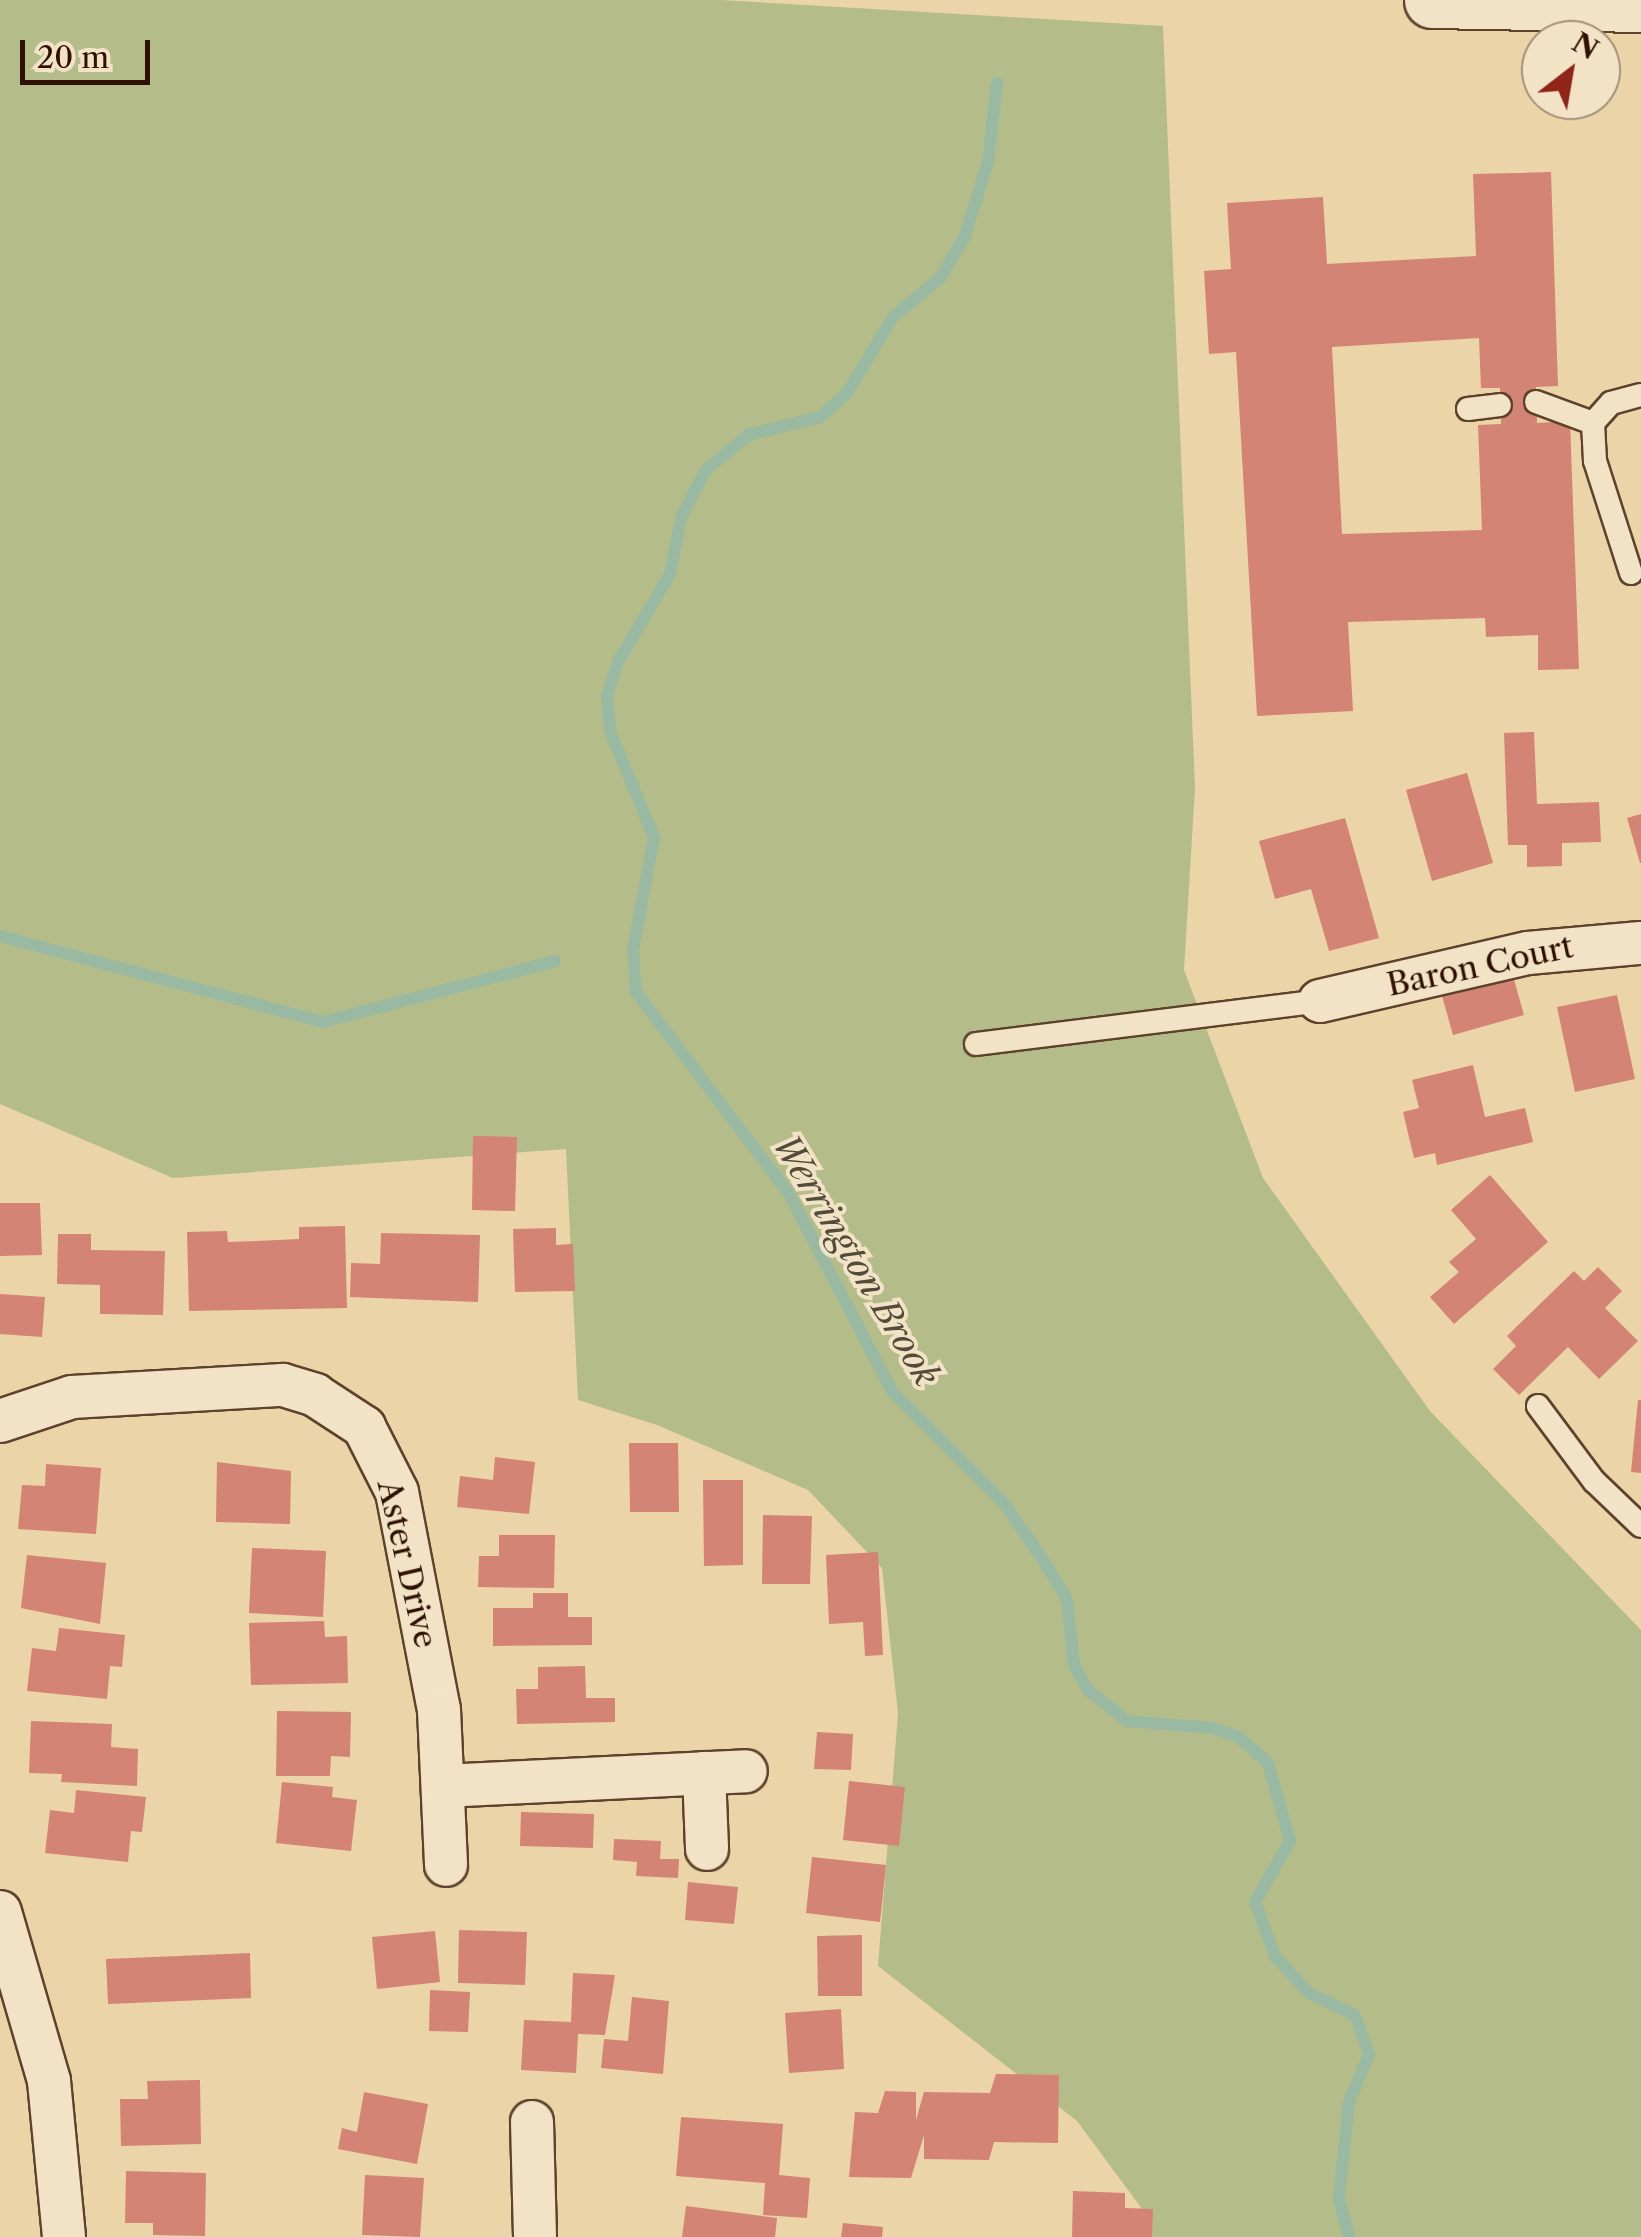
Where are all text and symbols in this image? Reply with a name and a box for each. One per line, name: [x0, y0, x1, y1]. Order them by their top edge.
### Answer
scale bar: [25, 20, 155, 82]
north arrow: [1521, 20, 1621, 120]
text: N: [1566, 25, 1605, 67]
text: 20 m: [37, 39, 109, 76]
street label: Baron Court: [1383, 928, 1577, 1004]
water label: Werrington Brook: [764, 1126, 948, 1394]
street label: Aster Drive: [369, 1476, 445, 1652]

